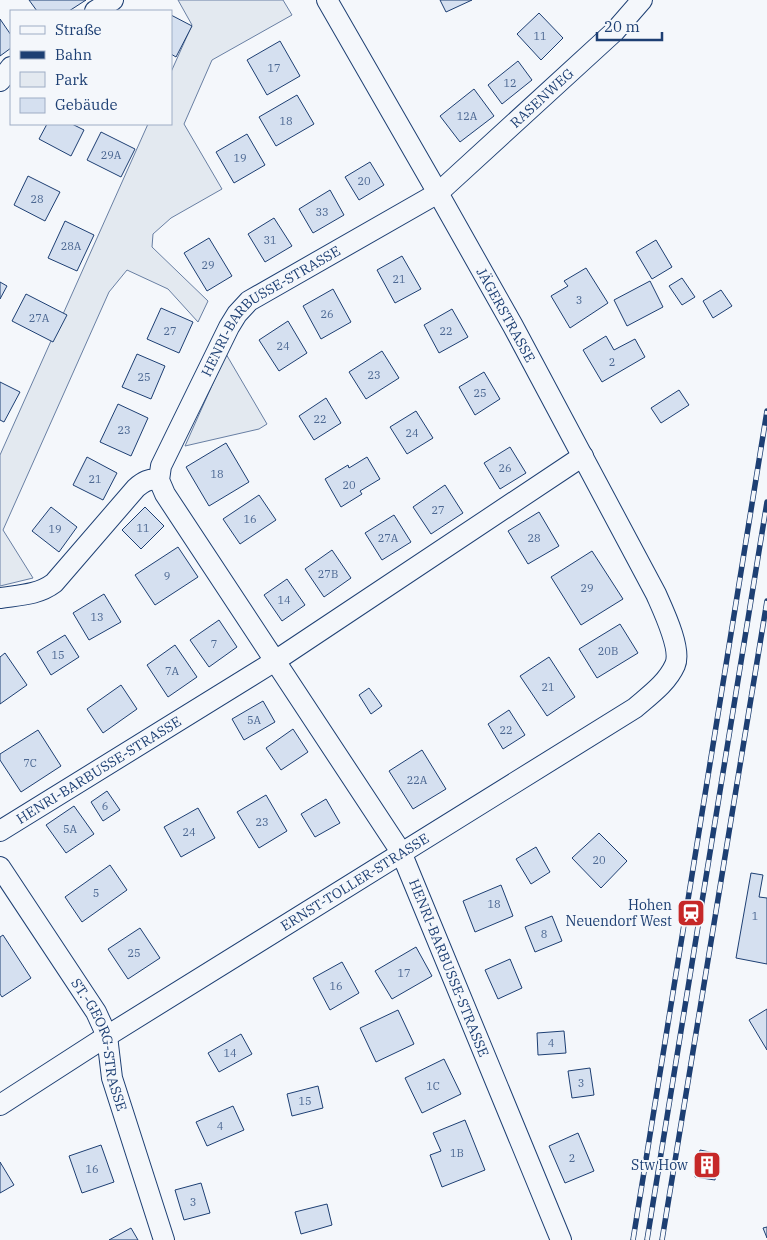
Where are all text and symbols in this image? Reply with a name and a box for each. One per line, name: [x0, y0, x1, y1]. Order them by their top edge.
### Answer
legend: [10, 10, 172, 125]
scale bar: [597, 10, 662, 42]
text: 20 m: [604, 17, 640, 36]
text: Straße: [55, 20, 102, 39]
house number: 11: [533, 29, 547, 43]
text: Bahn: [55, 45, 93, 64]
house number: 17: [267, 61, 281, 75]
street label: RASENWEG: [506, 64, 577, 132]
text: Park: [55, 70, 88, 89]
house number: 12: [503, 76, 517, 90]
text: Gebäude: [55, 95, 118, 114]
house number: 12A: [457, 109, 478, 123]
house number: 18: [279, 114, 293, 128]
house number: 29A: [101, 148, 122, 162]
house number: 19: [233, 151, 247, 165]
house number: 20: [357, 174, 371, 188]
house number: 28: [30, 192, 44, 206]
house number: 33: [315, 205, 329, 219]
house number: 31: [263, 233, 277, 247]
house number: 28A: [61, 239, 82, 253]
street label: HENRI-BARBUSSE-STRASSE: [197, 242, 344, 379]
house number: 29: [201, 258, 215, 272]
street label: JÄGERSTRASSE: [473, 265, 539, 366]
house number: 21: [392, 272, 406, 286]
house number: 3: [576, 293, 582, 307]
house number: 26: [320, 307, 334, 321]
house number: 27A: [29, 311, 50, 325]
house number: 27: [163, 324, 177, 338]
house number: 22: [439, 324, 453, 338]
house number: 24: [276, 339, 290, 353]
house number: 2: [609, 355, 615, 369]
house number: 23: [367, 368, 381, 382]
house number: 25: [137, 370, 151, 384]
house number: 25: [473, 386, 487, 400]
house number: 22: [313, 412, 327, 426]
house number: 23: [117, 423, 131, 437]
house number: 24: [405, 426, 419, 440]
house number: 26: [498, 461, 512, 475]
house number: 18: [210, 467, 224, 481]
house number: 21: [88, 472, 102, 486]
house number: 20: [342, 478, 356, 492]
house number: 27: [431, 503, 445, 517]
house number: 16: [243, 512, 257, 526]
house number: 11: [136, 521, 150, 535]
house number: 19: [48, 522, 62, 536]
house number: 27A: [378, 531, 399, 545]
house number: 28: [527, 531, 541, 545]
house number: 27B: [318, 567, 338, 581]
house number: 9: [164, 569, 170, 583]
house number: 29: [580, 581, 594, 595]
house number: 14: [277, 593, 291, 607]
house number: 13: [90, 610, 104, 624]
house number: 7: [211, 637, 217, 651]
house number: 20B: [598, 644, 618, 658]
house number: 15: [51, 648, 65, 662]
house number: 7A: [165, 664, 180, 678]
house number: 21: [541, 680, 555, 694]
street label: HENRI-BARBUSSE-STRASSE: [13, 712, 185, 828]
house number: 5A: [247, 713, 262, 727]
house number: 22: [499, 723, 513, 737]
house number: 7C: [23, 756, 37, 770]
house number: 22A: [407, 773, 428, 787]
house number: 6: [102, 799, 108, 813]
house number: 23: [255, 815, 269, 829]
house number: 5A: [63, 822, 78, 836]
house number: 24: [182, 825, 196, 839]
street label: ERNST-TOLLER-STRASSE: [277, 829, 432, 935]
house number: 20: [592, 853, 606, 867]
street label: HENRI-BARBUSSE-STRASSE: [405, 876, 493, 1060]
house number: 5: [93, 886, 99, 900]
place label: Hohen Neuendorf West: [566, 896, 672, 930]
house number: 18: [487, 897, 501, 911]
station icon: Hohen Neuendorf West: [676, 898, 706, 928]
house number: 1: [752, 909, 758, 923]
house number: 8: [541, 927, 547, 941]
house number: 25: [127, 946, 141, 960]
house number: 17: [397, 966, 411, 980]
street label: ST.-GEORG-STRASSE: [67, 975, 131, 1113]
house number: 16: [329, 979, 343, 993]
house number: 4: [548, 1036, 555, 1050]
house number: 14: [223, 1046, 237, 1060]
house number: 3: [578, 1076, 584, 1090]
house number: 1C: [426, 1079, 440, 1093]
house number: 15: [298, 1094, 312, 1108]
house number: 4: [217, 1119, 224, 1133]
house number: 1B: [450, 1146, 464, 1160]
building icon: Stw How: [692, 1150, 722, 1180]
house number: 2: [569, 1151, 575, 1165]
place label: Stw How: [631, 1156, 688, 1174]
house number: 16: [85, 1162, 99, 1176]
house number: 3: [190, 1195, 196, 1209]

